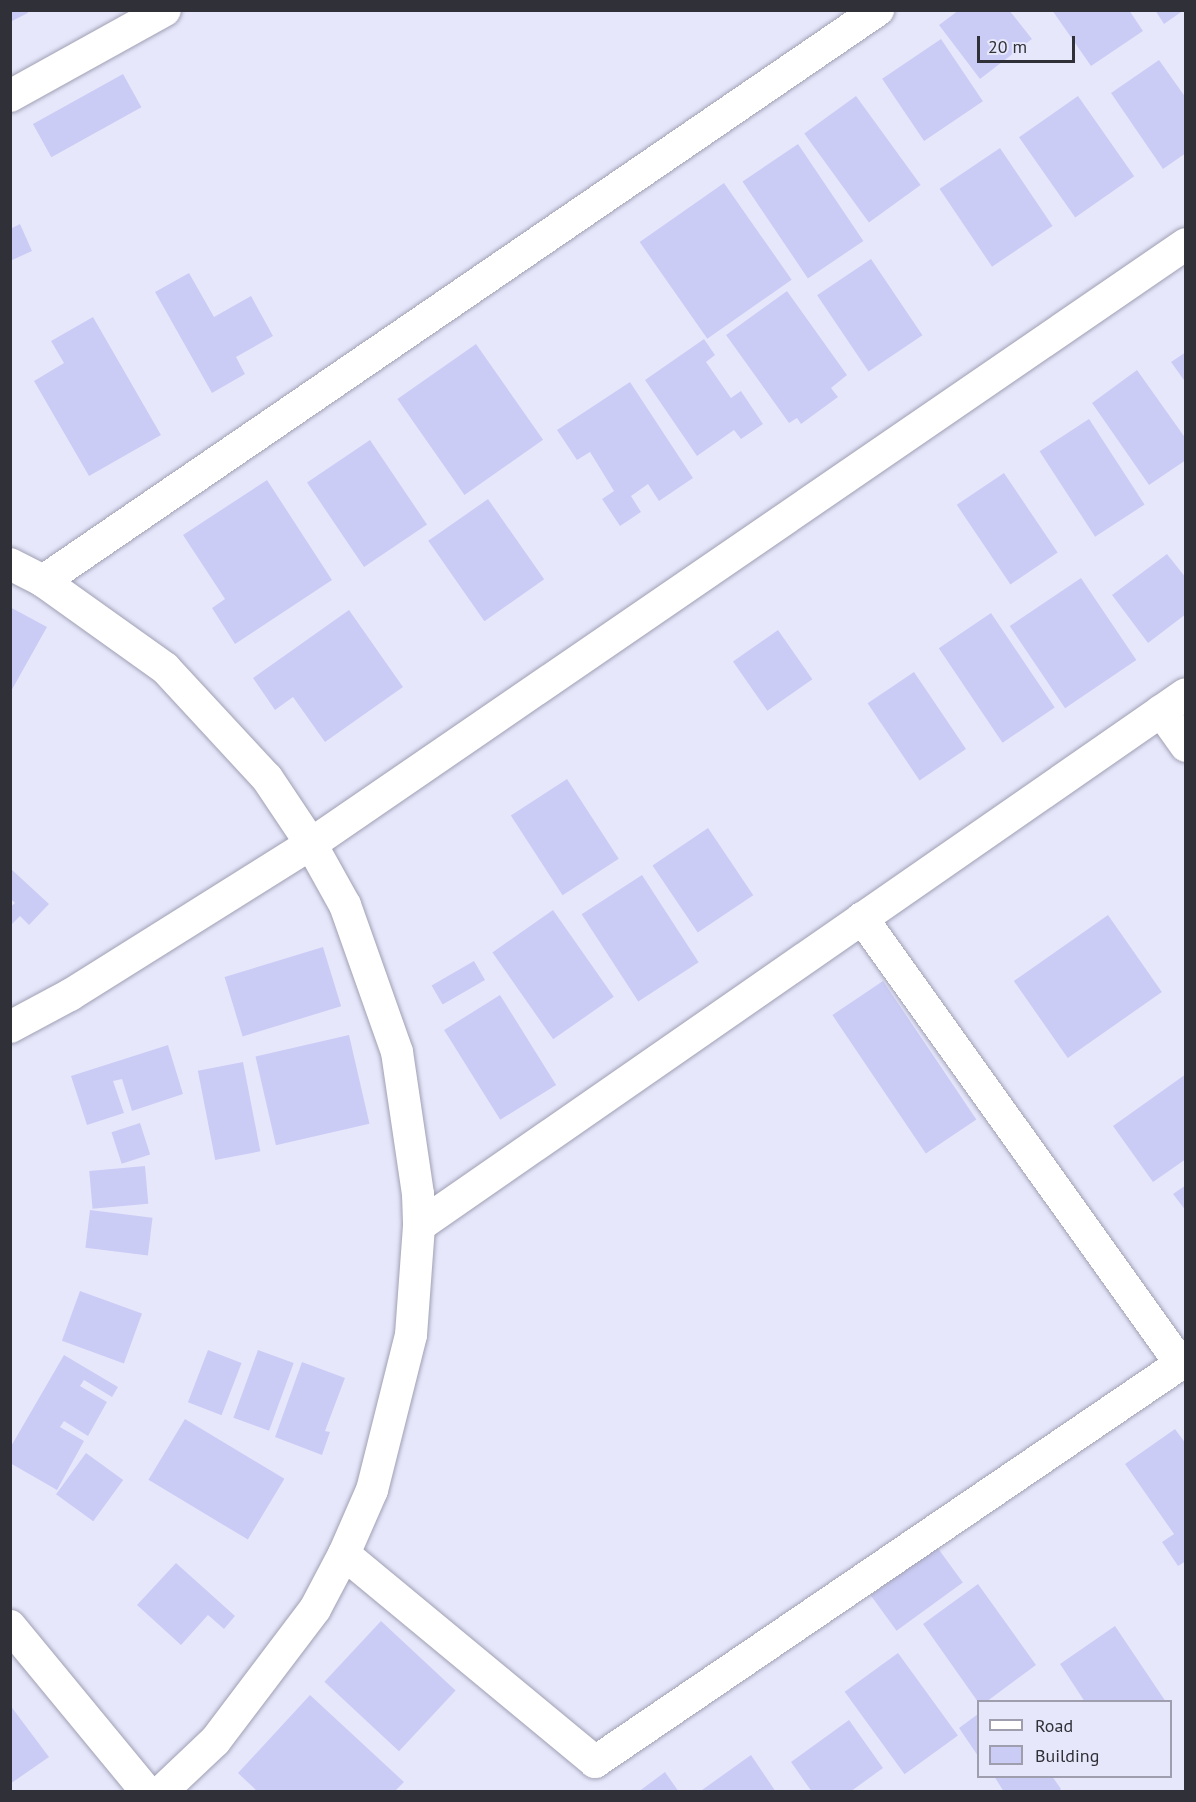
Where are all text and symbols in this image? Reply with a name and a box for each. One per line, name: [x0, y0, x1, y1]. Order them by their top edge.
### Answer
scale bar: [980, 24, 1078, 62]
text: 20 m: [988, 35, 1027, 58]
legend: [977, 1700, 1172, 1778]
text: Road: [1035, 1714, 1073, 1737]
text: Building: [1035, 1744, 1099, 1767]

